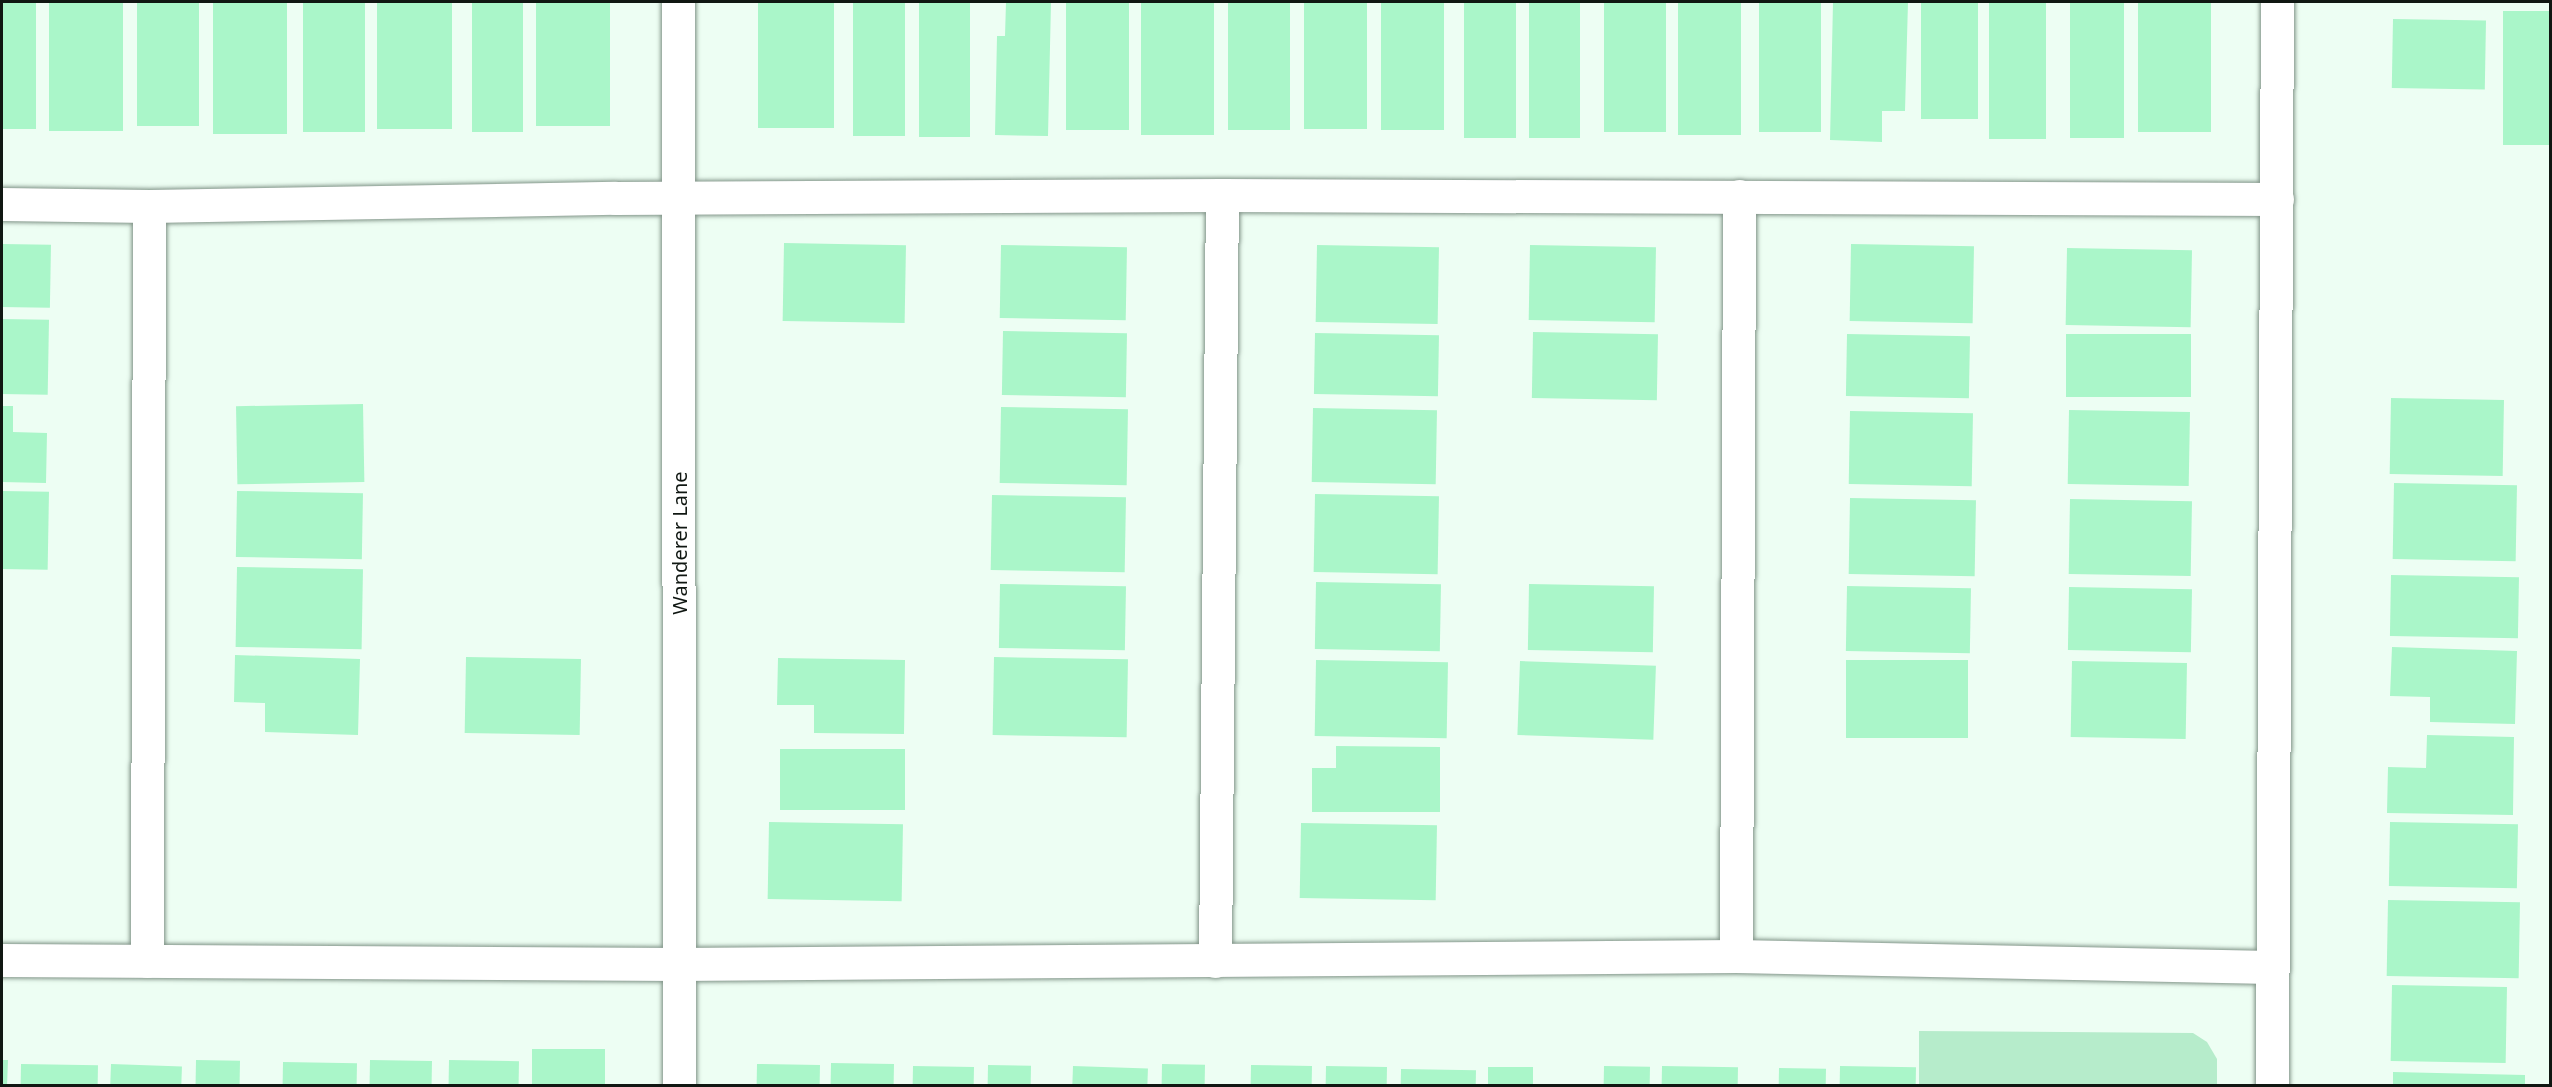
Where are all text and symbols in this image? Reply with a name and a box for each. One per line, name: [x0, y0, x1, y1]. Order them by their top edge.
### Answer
street label: Wanderer Lane: [667, 471, 691, 615]

